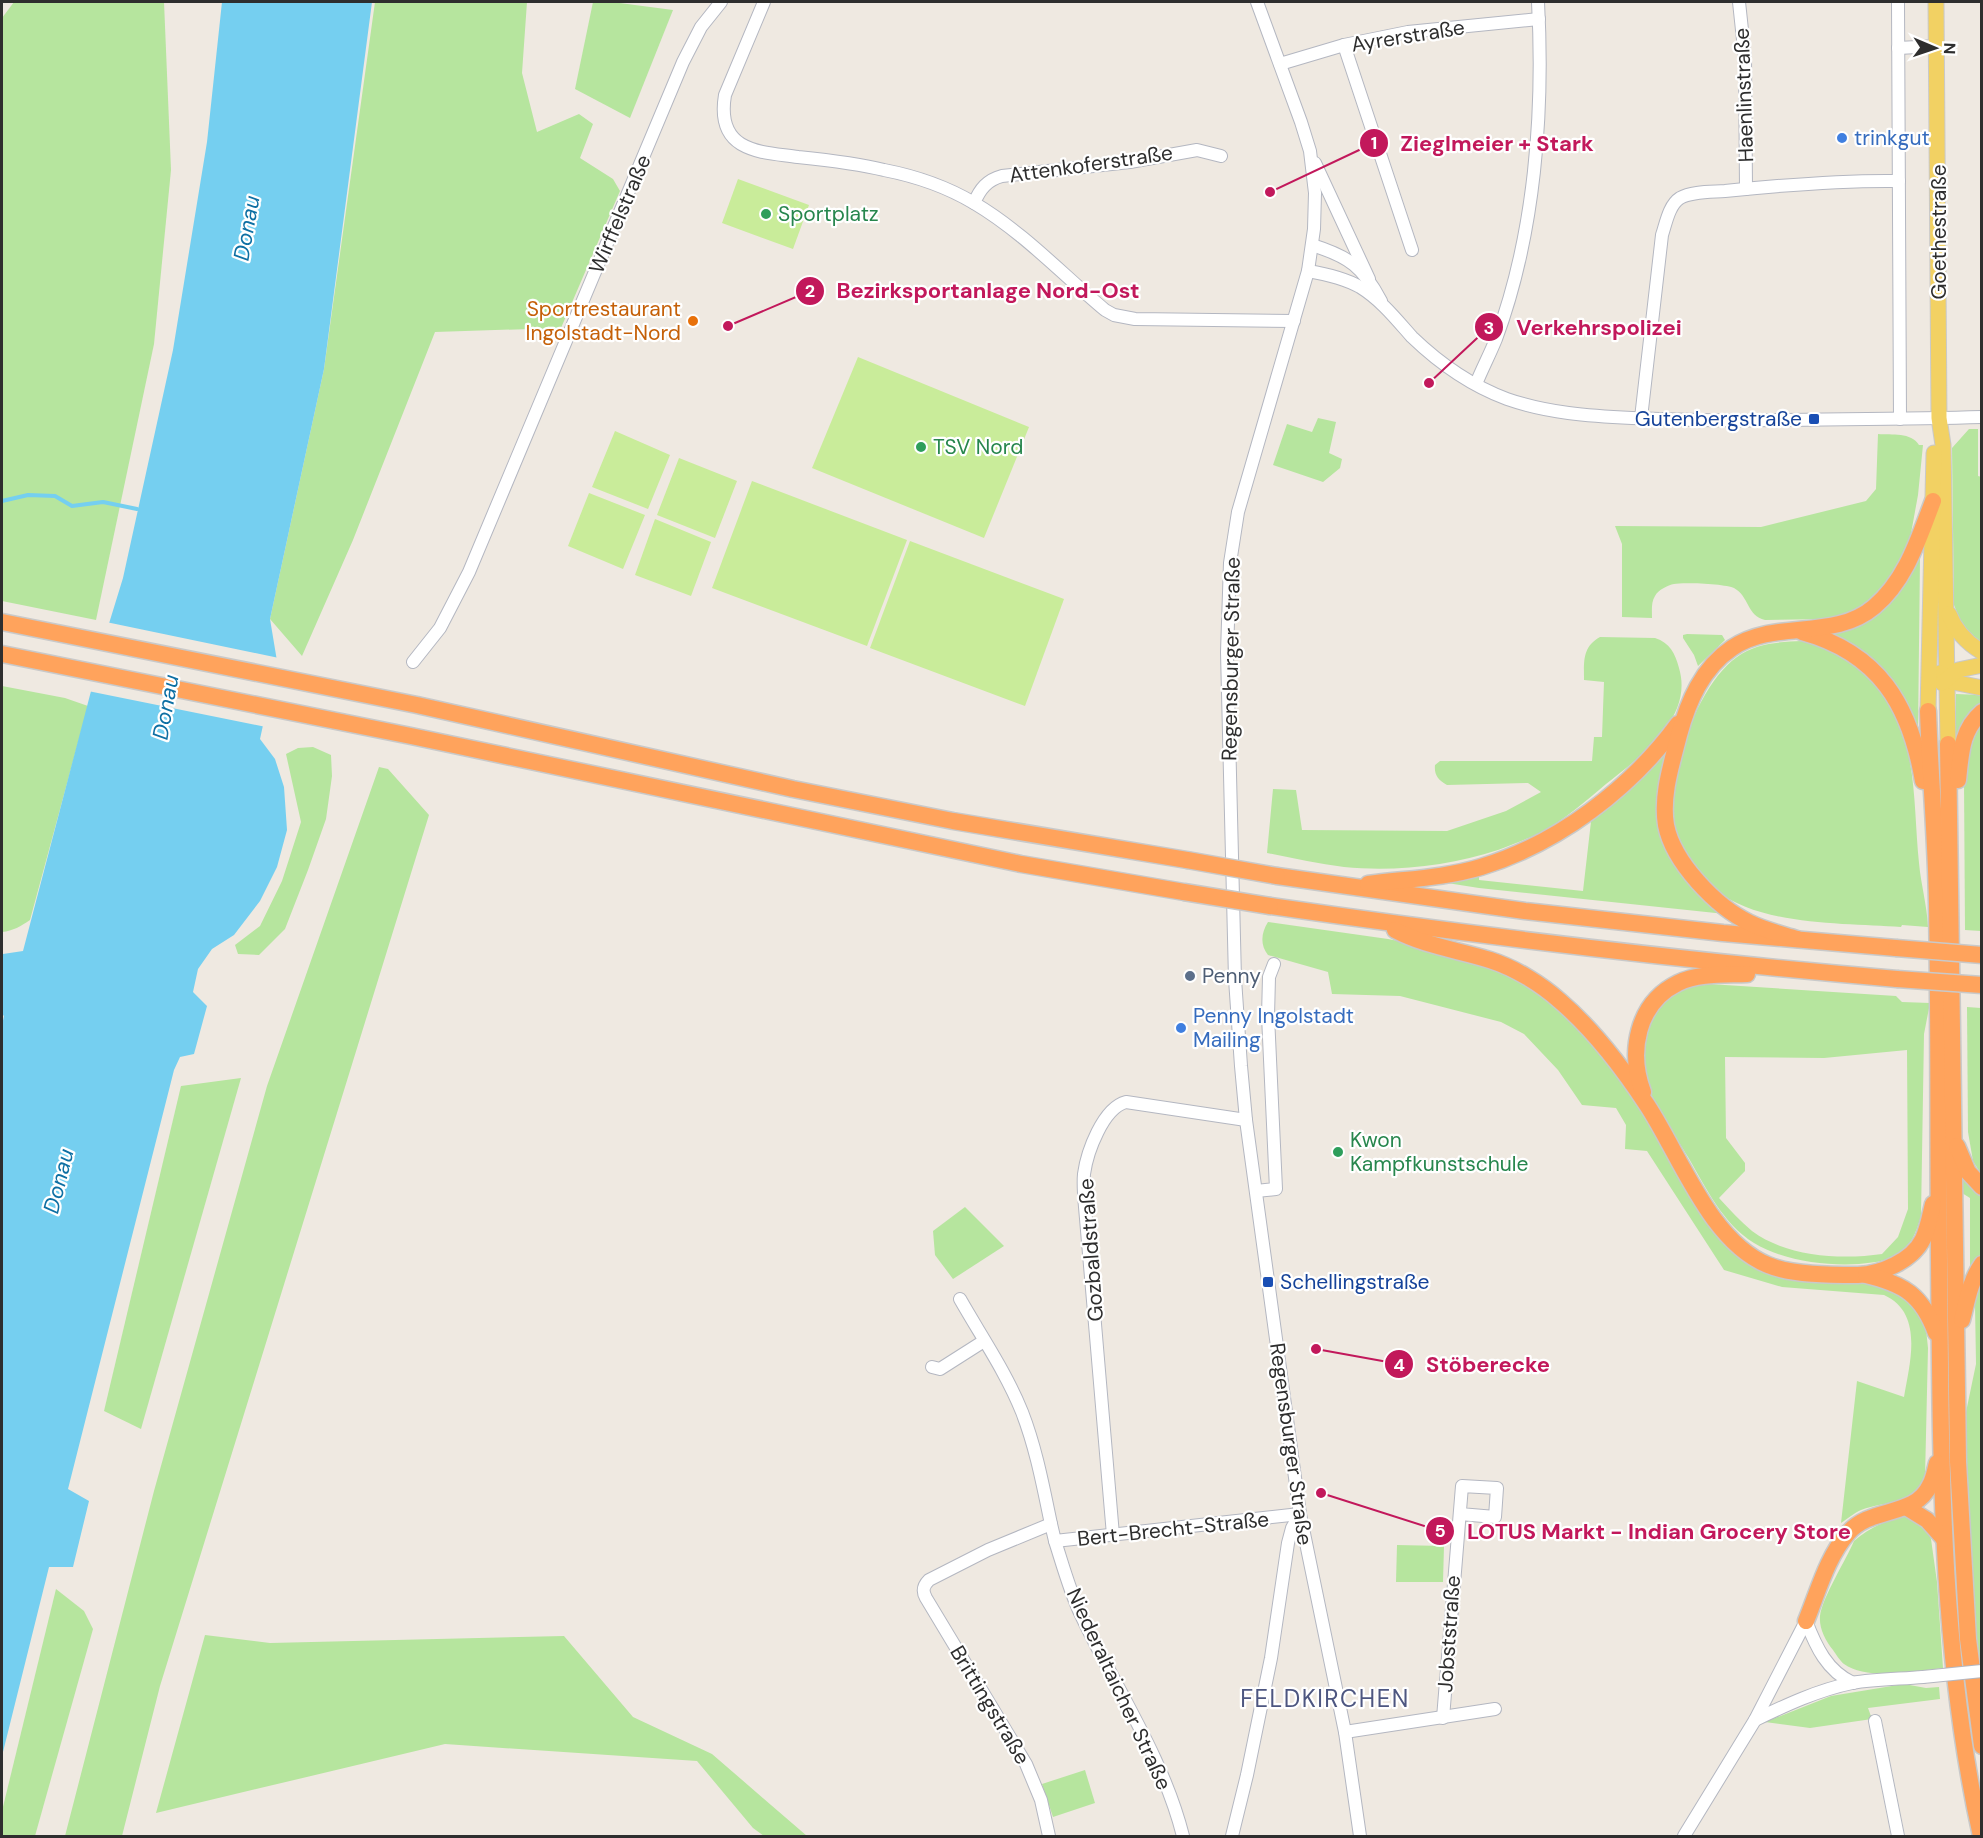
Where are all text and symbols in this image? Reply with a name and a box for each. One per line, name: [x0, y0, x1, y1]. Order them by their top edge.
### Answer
street label: Ayrerstraße: [1349, 13, 1467, 59]
north arrow: [1905, 18, 1965, 78]
street label: Haenlinstraße: [1728, 27, 1760, 163]
text: N: [1939, 42, 1960, 55]
callout: Zieglmeier + Stark: [1359, 123, 1606, 163]
place label: trinkgut: [1854, 124, 1930, 152]
text: Zieglmeier + Stark: [1400, 129, 1594, 158]
text: 1: [1371, 131, 1377, 155]
marker: trinkgut: [1835, 131, 1849, 145]
street label: Attenkoferstraße: [1007, 139, 1175, 189]
street label: Wirffelstraße: [582, 150, 658, 278]
street label: Goethestraße: [1925, 164, 1953, 300]
water label: Donau: [227, 193, 267, 263]
place label: Sportplatz: [778, 200, 879, 228]
marker: Sportplatz: [759, 207, 773, 221]
callout: Bezirksportanlage Nord-Ost: [795, 271, 1152, 311]
text: Bezirksportanlage Nord-Ost: [836, 276, 1140, 305]
text: 2: [805, 279, 815, 303]
place label: Sportrestaurant Ingolstadt-Nord: [526, 295, 681, 347]
callout: Verkehrspolizei: [1474, 307, 1694, 347]
text: Verkehrspolizei: [1516, 313, 1682, 342]
marker: Sportrestaurant Ingolstadt-Nord: [686, 314, 700, 328]
text: 3: [1484, 316, 1494, 340]
place label: Gutenbergstraße: [1635, 405, 1802, 433]
marker: Gutenbergstraße: [1807, 412, 1821, 426]
place label: TSV Nord: [933, 433, 1023, 461]
marker: TSV Nord: [914, 440, 928, 454]
street label: Regensburger Straße: [1215, 557, 1247, 761]
water label: Donau: [146, 672, 186, 742]
place label: Penny: [1202, 962, 1261, 990]
marker: Penny: [1183, 969, 1197, 983]
place label: Penny Ingolstadt Mailing: [1193, 1002, 1354, 1054]
marker: Penny Ingolstadt Mailing: [1174, 1021, 1188, 1035]
place label: Kwon Kampfkunstschule: [1350, 1126, 1529, 1178]
water label: Donau: [36, 1145, 81, 1217]
marker: Kwon Kampfkunstschule: [1331, 1145, 1345, 1159]
street label: Gozbaldstraße: [1072, 1177, 1110, 1323]
place label: Schellingstraße: [1280, 1268, 1429, 1296]
marker: Schellingstraße: [1261, 1275, 1275, 1289]
street label: Regensburger Straße: [1263, 1341, 1319, 1547]
callout: Stöberecke: [1384, 1344, 1562, 1384]
text: Stöberecke: [1426, 1350, 1550, 1379]
text: 4: [1393, 1353, 1405, 1377]
street label: Bert-Brecht-Straße: [1076, 1505, 1270, 1553]
callout: LOTUS Markt - Indian Grocery Store: [1425, 1511, 1863, 1551]
text: LOTUS Markt - Indian Grocery Store: [1467, 1517, 1851, 1546]
text: 5: [1434, 1519, 1446, 1543]
street label: Jobststraße: [1431, 1574, 1467, 1694]
street label: Niederaltaicher Straße: [1060, 1584, 1178, 1795]
street label: Brittingstraße: [944, 1640, 1036, 1770]
district label: FELDKIRCHEN: [1240, 1683, 1410, 1714]

